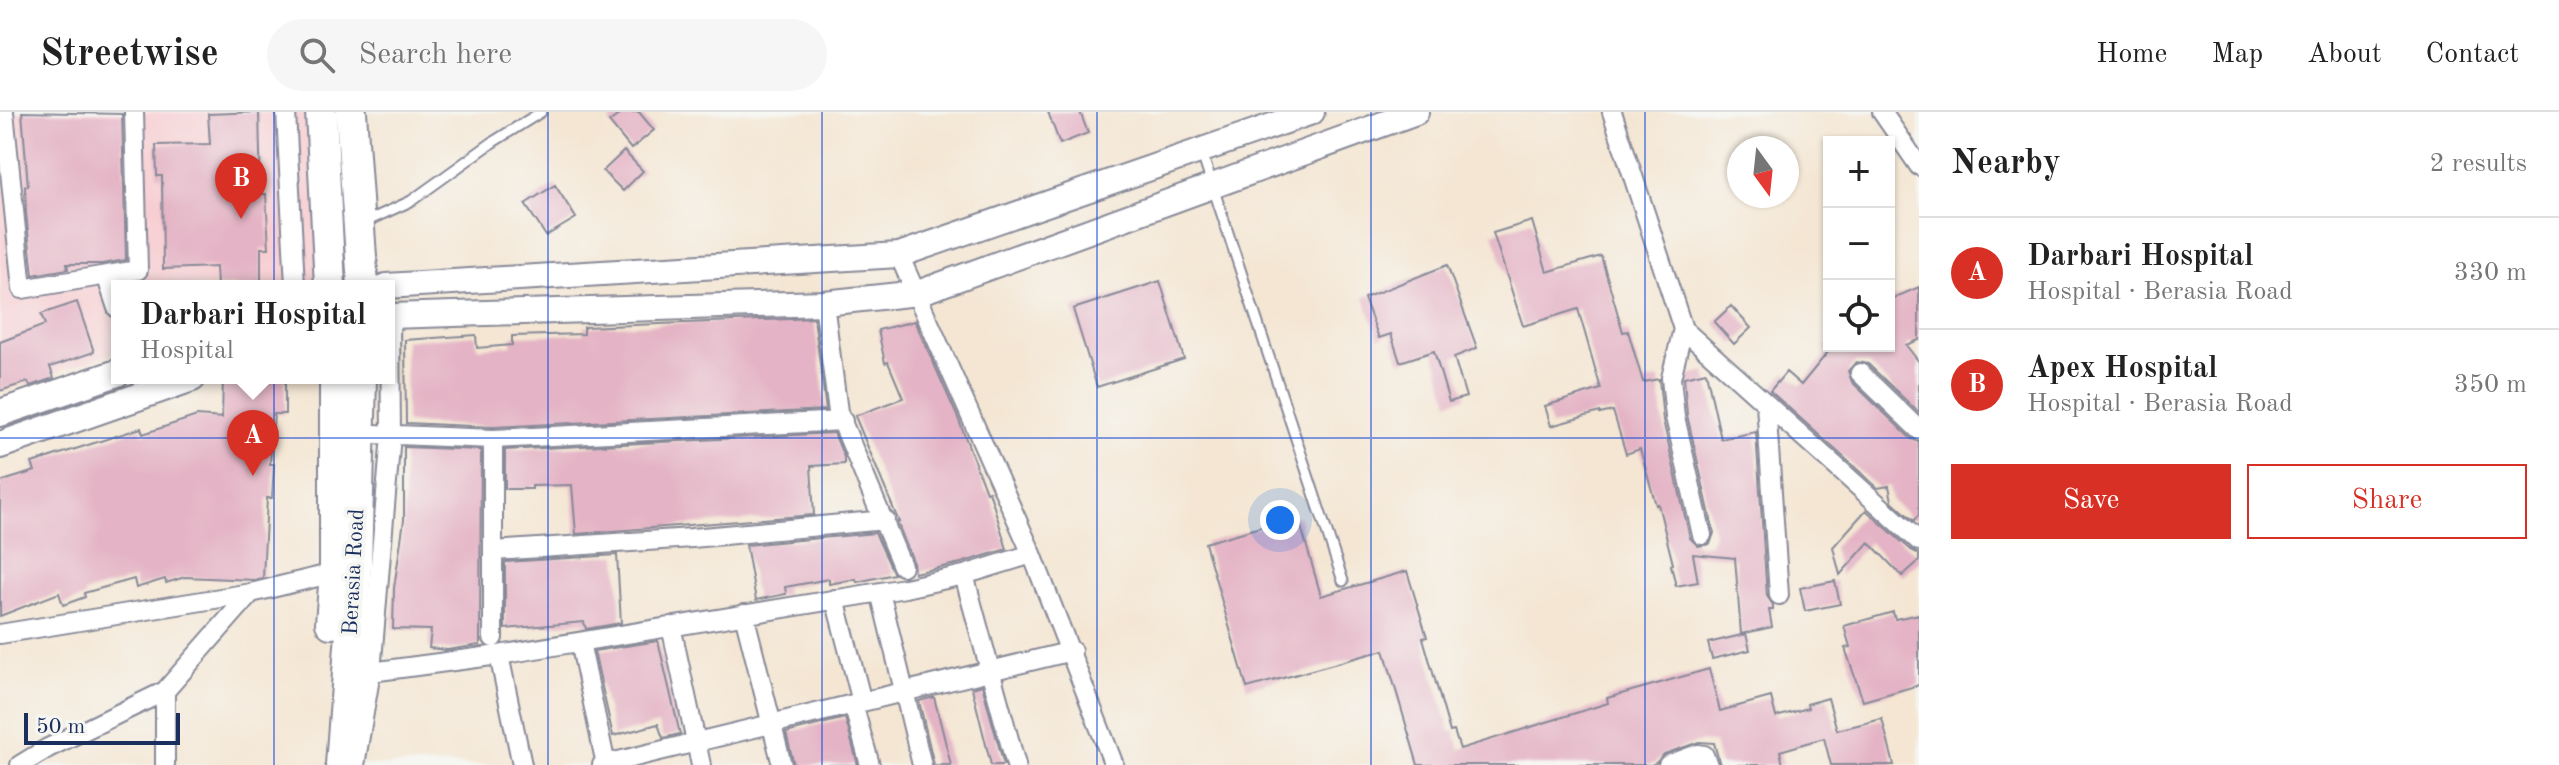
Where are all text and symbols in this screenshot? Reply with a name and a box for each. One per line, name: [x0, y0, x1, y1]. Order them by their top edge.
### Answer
search box: [267, 19, 827, 91]
icon: search: [295, 33, 339, 77]
text: Streetwise: [40, 36, 219, 74]
text: Search here: [359, 40, 512, 70]
text: Home: [2096, 41, 2167, 69]
text: Map: [2211, 41, 2263, 69]
text: About: [2307, 41, 2382, 69]
text: Contact: [2426, 41, 2519, 69]
north arrow: [1727, 136, 1799, 208]
map controls: [1823, 136, 1895, 352]
button: +: [1823, 136, 1895, 208]
text: Nearby: [1951, 147, 2061, 181]
text: 2 results: [2429, 151, 2527, 177]
pin: B: [215, 153, 267, 219]
button: −: [1823, 208, 1895, 280]
text: Darbari Hospital: [2027, 242, 2254, 272]
text: A: [1967, 260, 1987, 286]
text: 330 m: [2454, 260, 2527, 286]
text: Hospital · Berasia Road: [2027, 279, 2293, 305]
popup: [111, 280, 395, 384]
button: locate: [1823, 280, 1895, 352]
text: Darbari Hospital: [140, 301, 366, 331]
text: Hospital: [140, 338, 234, 364]
text: Apex Hospital: [2027, 354, 2217, 384]
text: B: [1968, 372, 1986, 398]
text: 350 m: [2454, 372, 2527, 398]
text: Hospital · Berasia Road: [2027, 391, 2293, 417]
pin: A: [227, 410, 279, 476]
button: Save: [1951, 464, 2231, 539]
button: Share: [2247, 464, 2527, 539]
your location: [1260, 500, 1300, 540]
street label: Berasia Road: [340, 508, 368, 636]
scale bar: [24, 709, 180, 745]
text: 50 m: [36, 716, 85, 738]

